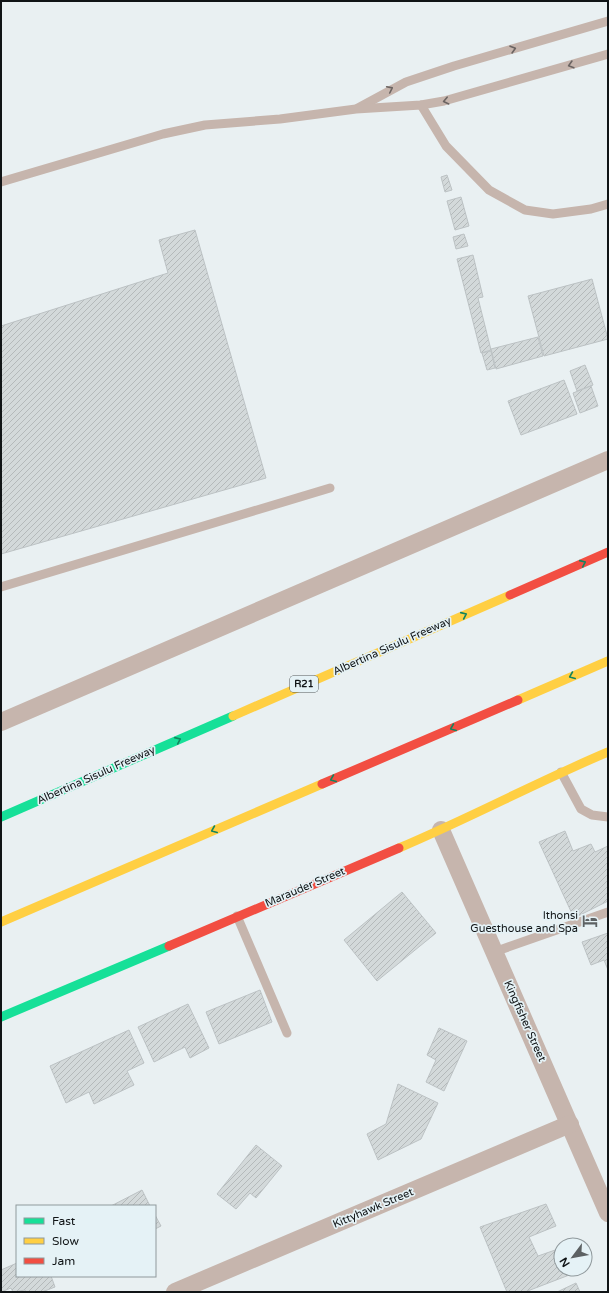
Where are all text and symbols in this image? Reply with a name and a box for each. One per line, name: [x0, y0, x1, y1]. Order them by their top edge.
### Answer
one-way arrow: [510, 45, 517, 53]
one-way arrow: [567, 60, 574, 69]
one-way arrow: [386, 86, 393, 94]
one-way arrow: [442, 96, 449, 104]
one-way arrow: [579, 560, 586, 568]
one-way arrow: [459, 612, 467, 620]
street label: Albertina Sisulu Freeway: [331, 614, 453, 678]
one-way arrow: [569, 671, 577, 679]
road number: R21: [290, 676, 318, 692]
one-way arrow: [449, 723, 456, 731]
one-way arrow: [174, 736, 181, 744]
street label: Albertina Sisulu Freeway: [35, 743, 157, 807]
one-way arrow: [330, 774, 338, 782]
one-way arrow: [211, 826, 218, 834]
street label: Marauder Street: [263, 864, 347, 910]
place label: Ithonsi Guesthouse and Spa: [470, 909, 578, 935]
hotel icon: Ithonsi Guesthouse and Spa: [581, 912, 599, 930]
street label: Kingfisher Street: [501, 978, 549, 1064]
street label: Kittyhawk Street: [331, 1185, 415, 1231]
legend: [16, 1205, 156, 1277]
text: Fast: [52, 1214, 76, 1228]
text: Slow: [52, 1234, 79, 1248]
north arrow: [553, 1237, 593, 1277]
text: Jam: [52, 1254, 75, 1268]
text: N: [557, 1255, 573, 1269]

